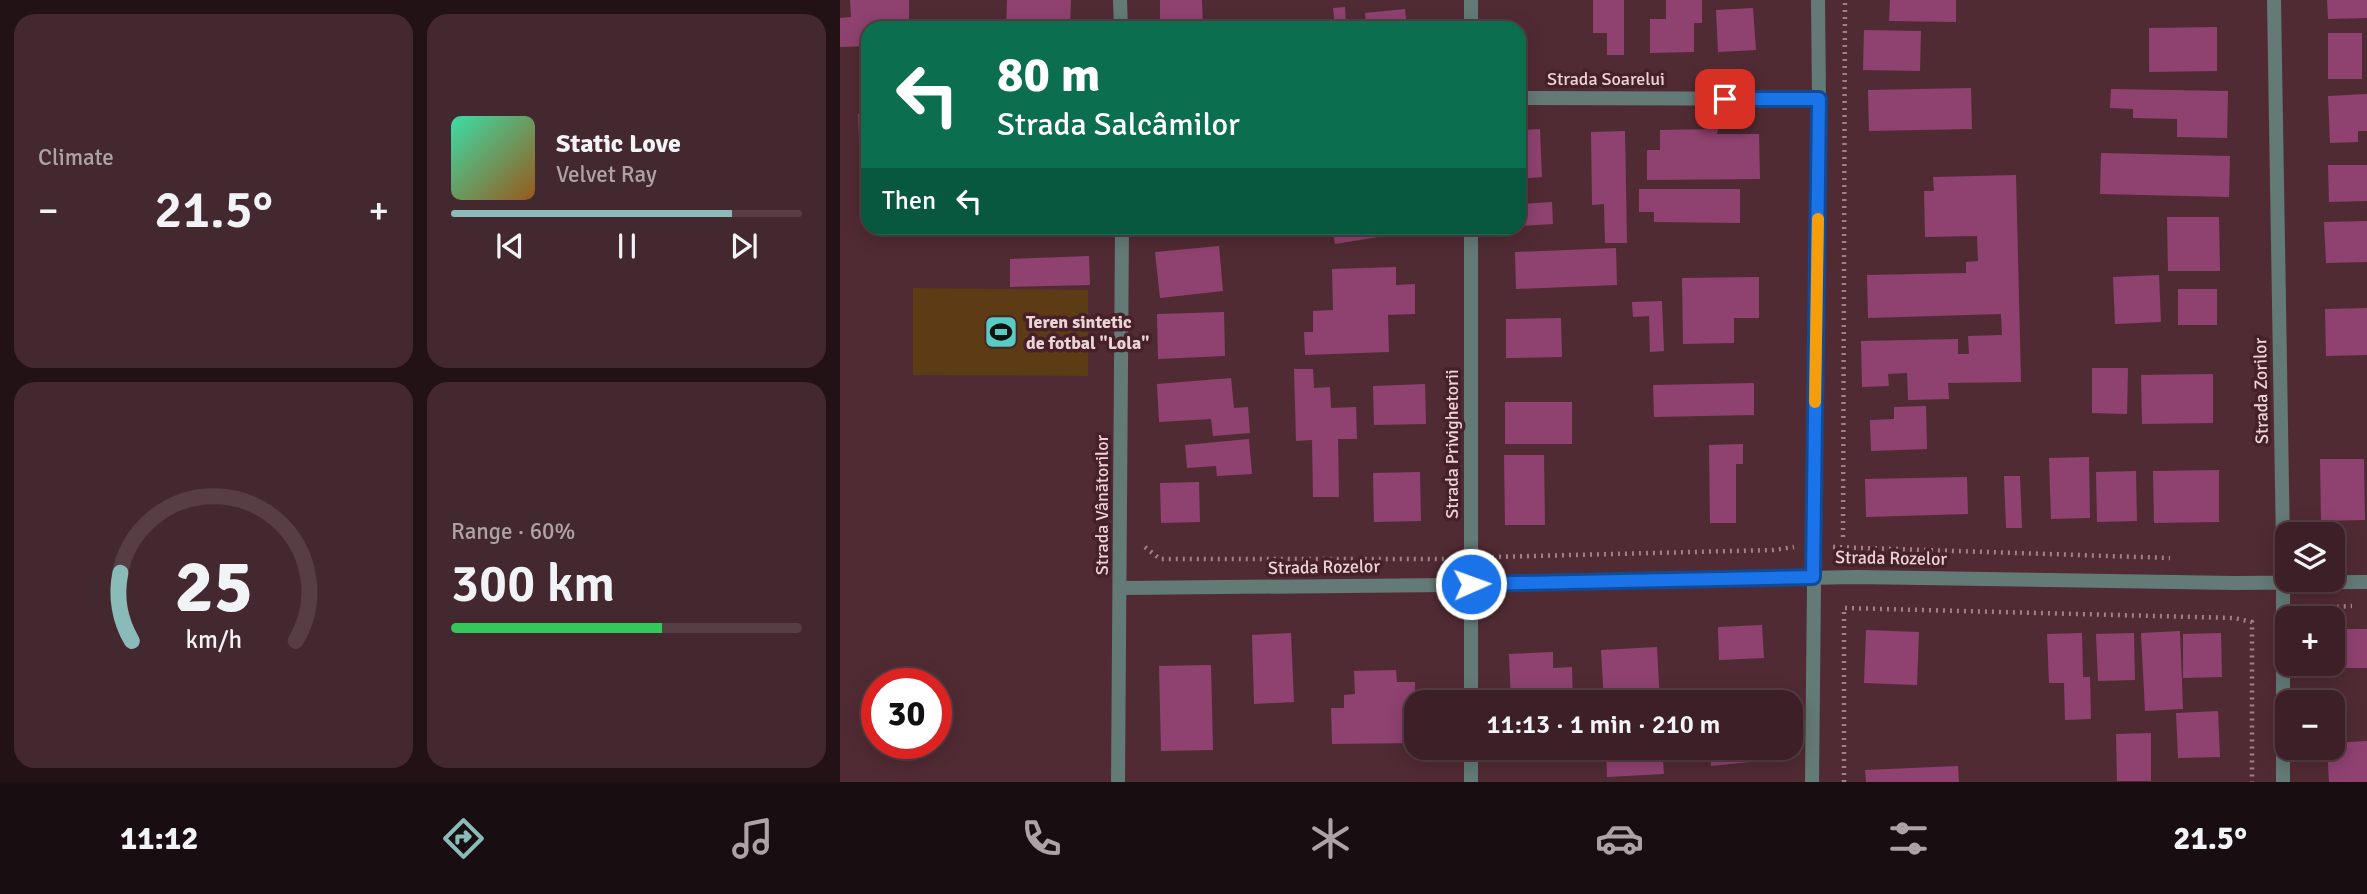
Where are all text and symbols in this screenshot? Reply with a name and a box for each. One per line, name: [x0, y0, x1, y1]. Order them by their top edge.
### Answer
text: 80 m: [997, 45, 1100, 105]
icon: left: [882, 49, 973, 140]
street label: Strada Soarelui: [1547, 68, 1665, 90]
pin: [1695, 69, 1755, 129]
icon: arrive: [1706, 80, 1744, 118]
text: Strada Salcâmilor: [997, 105, 1240, 144]
text: Static Love: [556, 128, 681, 160]
text: Climate: [38, 143, 114, 172]
text: Velvet Ray: [556, 160, 657, 189]
text: 21.5°: [154, 178, 273, 242]
icon: left: [950, 182, 988, 220]
text: Then: [882, 185, 936, 217]
text: −: [38, 187, 59, 234]
text: +: [368, 187, 389, 234]
icon: previous: [491, 227, 529, 265]
icon: pause: [608, 227, 646, 265]
icon: next: [725, 227, 763, 265]
place label: Teren sintetic de fotbal "Lola": [1026, 311, 1149, 354]
sports icon: Teren sintetic de fotbal "Lola": [982, 313, 1020, 351]
street label: Strada Zorilor: [2249, 337, 2273, 444]
street label: Strada Privighetorii: [1441, 369, 1463, 519]
street label: Strada Vânătorilor: [1091, 434, 1113, 575]
text: Range · 60%: [451, 517, 575, 546]
map controls: [2275, 522, 2345, 760]
button: layers: [2275, 522, 2345, 592]
text: 25: [174, 543, 253, 632]
street label: Strada Rozelor: [1835, 546, 1948, 570]
position arrow: [1434, 547, 1508, 621]
text: 300 km: [451, 552, 615, 616]
street label: Strada Rozelor: [1268, 555, 1381, 579]
button: +: [2275, 606, 2345, 676]
text: km/h: [185, 624, 242, 655]
speed limit sign: 30: [861, 668, 952, 759]
button: −: [2275, 690, 2345, 760]
text: 11:13 · 1 min · 210 m: [1487, 709, 1720, 741]
icon: directions: [439, 814, 488, 863]
icon: music: [728, 814, 777, 863]
icon: phone: [1017, 814, 1066, 863]
icon: climate: [1306, 814, 1355, 863]
icon: car: [1595, 814, 1644, 863]
icon: filters: [1884, 814, 1933, 863]
text: 11:12: [120, 819, 199, 858]
text: 21.5°: [2173, 819, 2247, 858]

